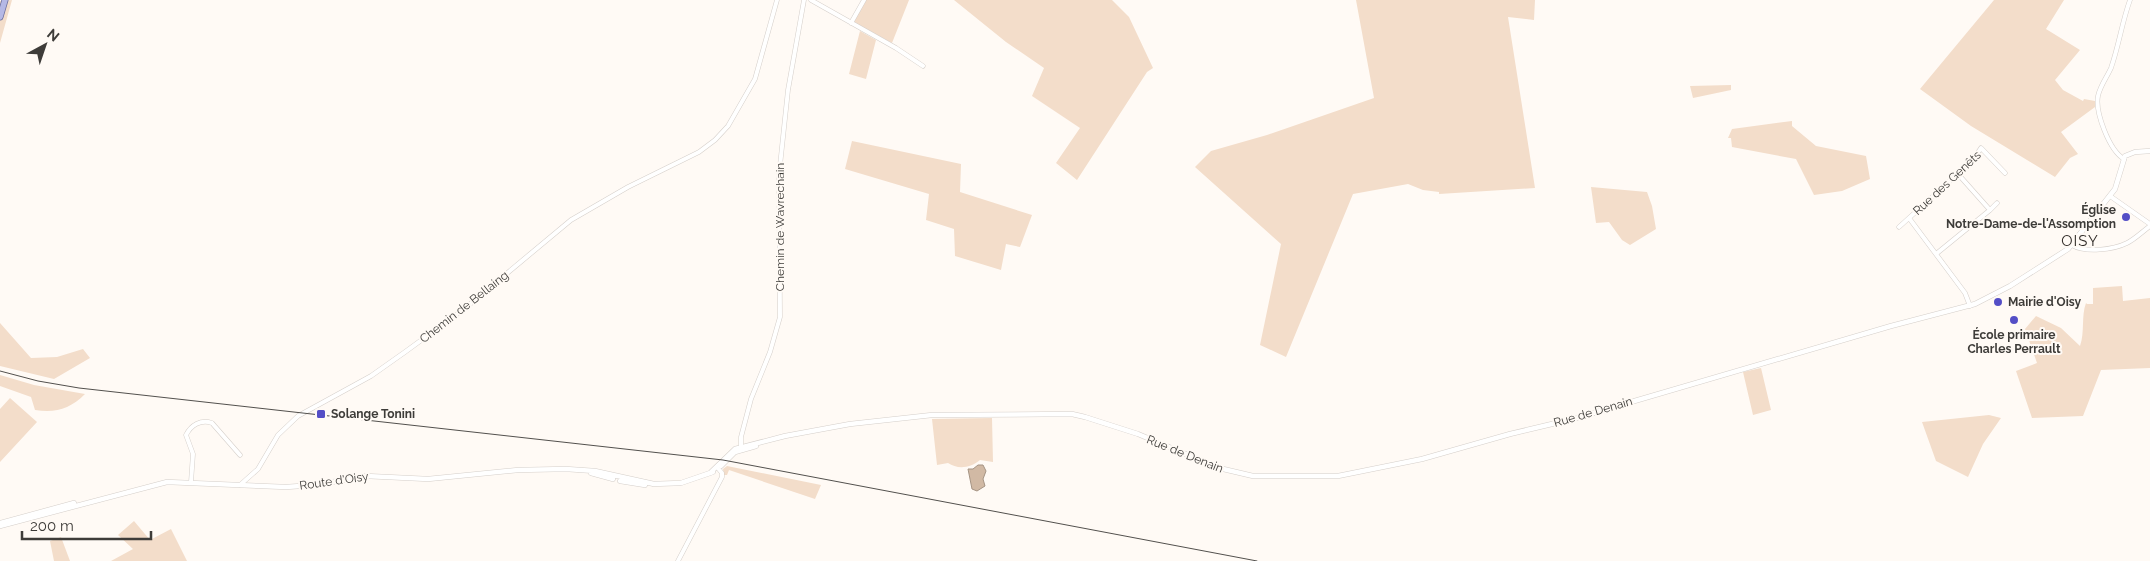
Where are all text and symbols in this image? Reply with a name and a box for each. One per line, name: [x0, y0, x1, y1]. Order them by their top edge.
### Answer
north arrow: [20, 20, 70, 70]
text: N: [44, 25, 63, 45]
street label: Rue des Genêts: [1910, 148, 1984, 218]
street label: Chemin de Wavrechain: [773, 163, 787, 291]
place label: Église Notre-Dame-de-l'Assomption: [1946, 202, 2116, 231]
marker: Église Notre-Dame-de-l'Assomption: [2120, 211, 2132, 223]
district label: OISY: [2061, 232, 2099, 250]
street label: Chemin de Bellaing: [417, 268, 511, 346]
place label: Mairie d'Oisy: [2008, 295, 2081, 309]
marker: Mairie d'Oisy: [1992, 296, 2004, 308]
marker: École primaire Charles Perrault: [2008, 314, 2020, 326]
place label: École primaire Charles Perrault: [1967, 327, 2061, 356]
street label: Rue de Denain: [1552, 394, 1634, 430]
place label: Solange Tonini: [331, 407, 415, 421]
marker: Solange Tonini: [315, 408, 327, 420]
street label: Rue de Denain: [1145, 432, 1225, 476]
street label: Route d'Oisy: [299, 469, 370, 493]
scale bar: [22, 508, 151, 540]
text: 200 m: [30, 517, 74, 535]

